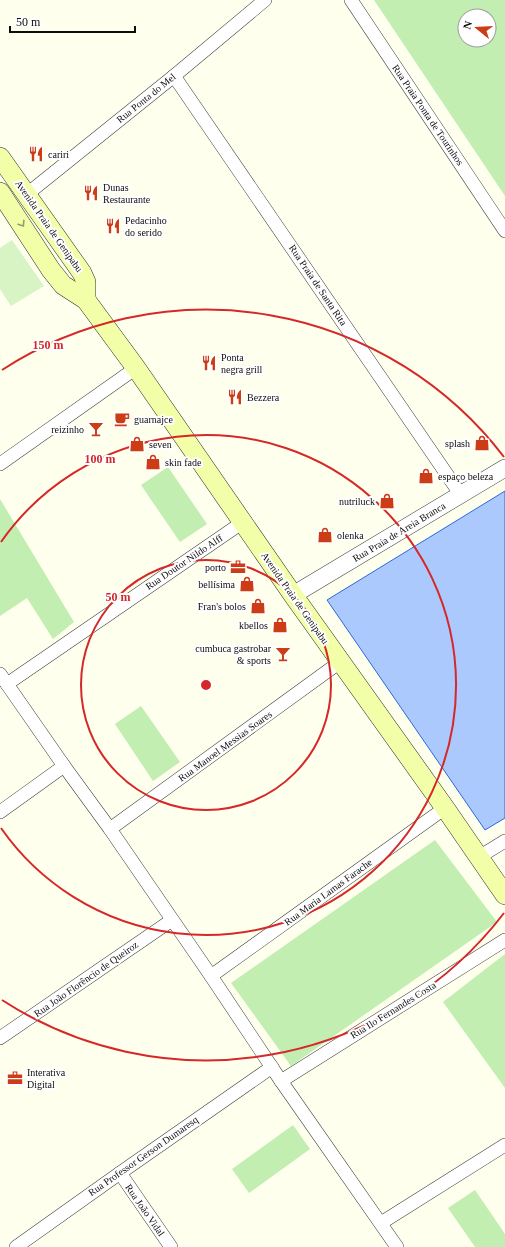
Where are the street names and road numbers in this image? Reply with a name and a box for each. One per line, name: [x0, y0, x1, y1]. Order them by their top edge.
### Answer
street label: Rua Praia Ponta de Tourinhos: [390, 63, 466, 168]
street label: Rua Ponta do Mel: [114, 71, 178, 125]
street label: Avenida Praia de Genipabu: [13, 178, 85, 274]
street label: Rua Praia de Santa Rita: [287, 243, 349, 328]
street label: Rua Praia de Areia Branca: [351, 500, 448, 564]
street label: Rua Doutor Nildo Alff: [143, 532, 225, 592]
street label: Avenida Praia de Genipabu: [259, 550, 331, 646]
street label: Rua Manoel Messias Soares: [176, 708, 274, 784]
street label: Rua Maria Lamas Farache: [282, 856, 374, 928]
street label: Rua João Florêncio de Queiroz: [32, 938, 141, 1019]
street label: Rua Ilo Fernandes Costa: [348, 979, 438, 1041]
street label: Rua Professor Gerson Dumaresq: [86, 1114, 200, 1198]
street label: Rua João Vidal: [123, 1182, 167, 1238]

